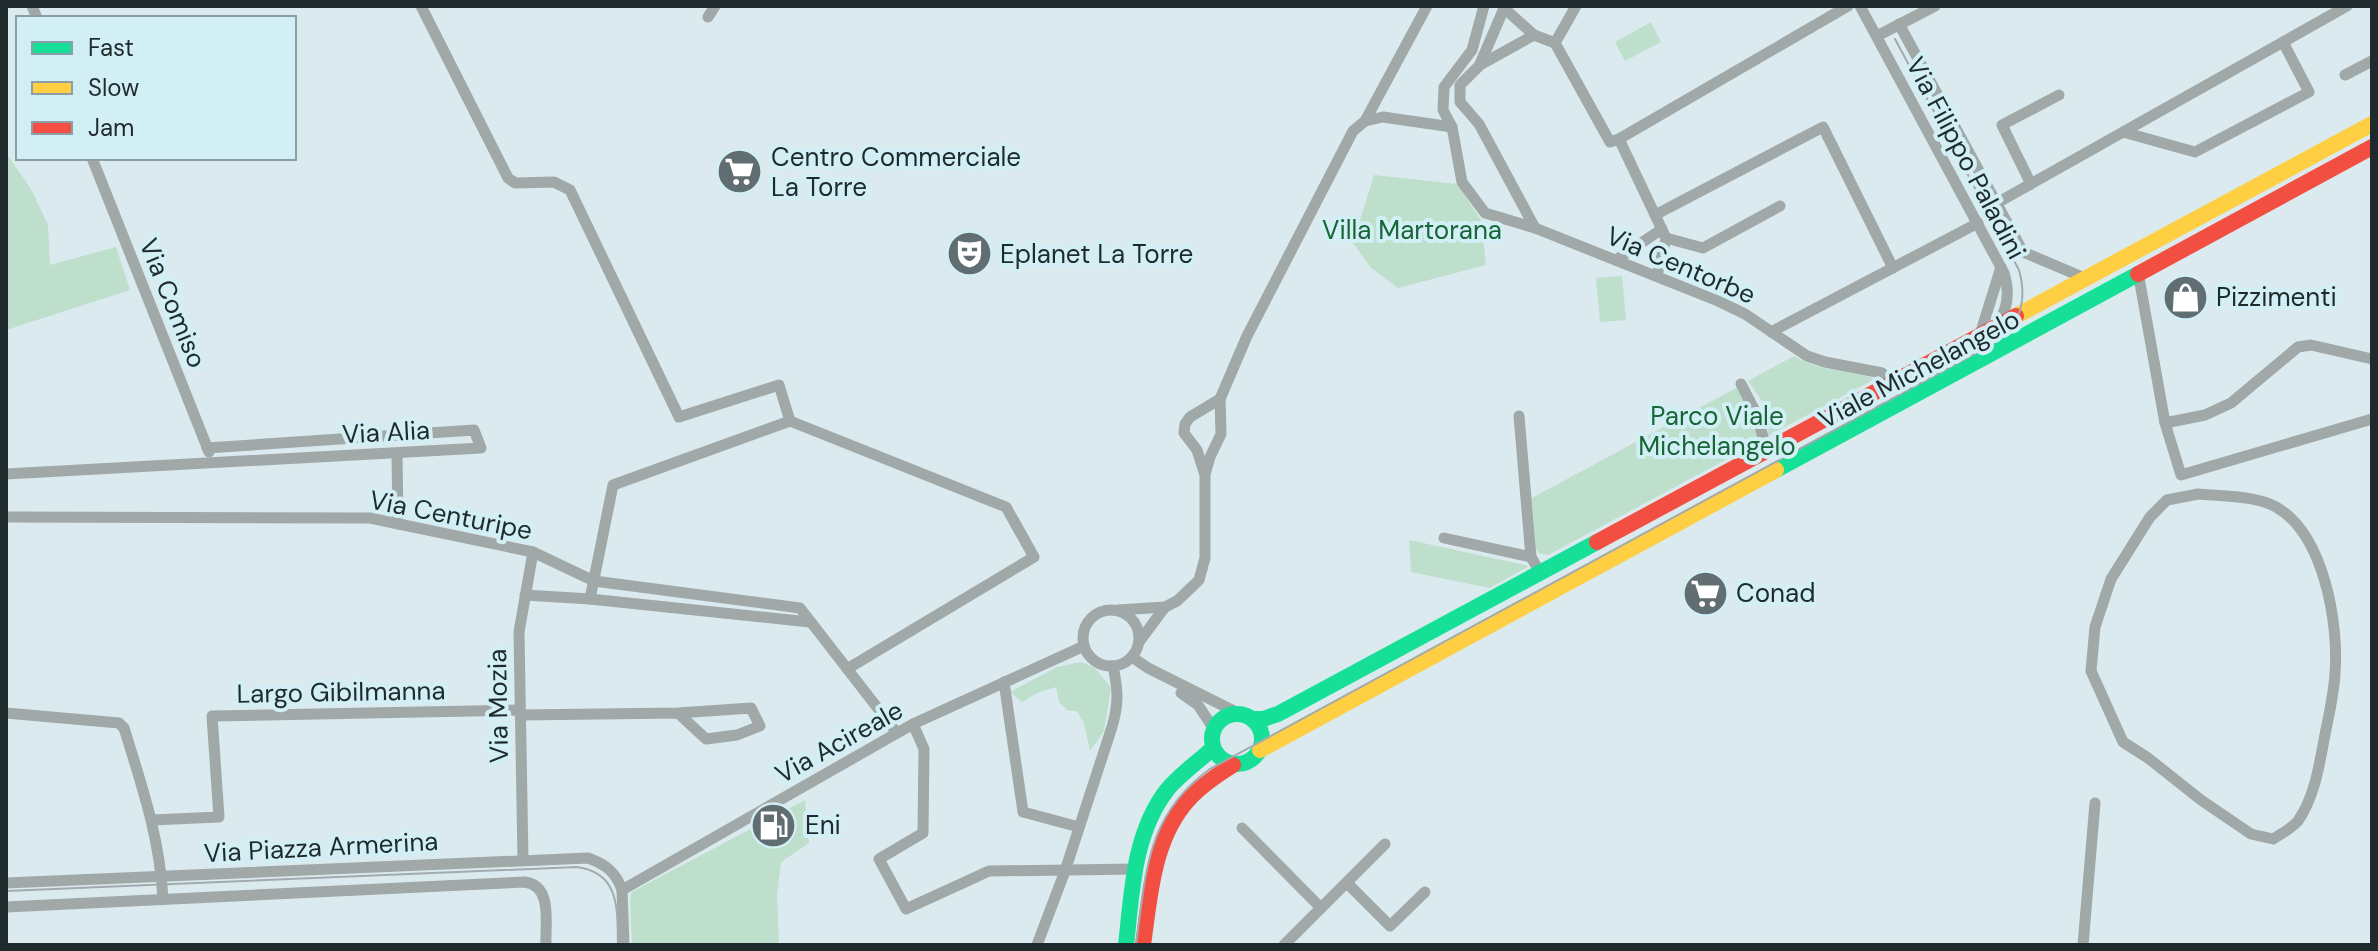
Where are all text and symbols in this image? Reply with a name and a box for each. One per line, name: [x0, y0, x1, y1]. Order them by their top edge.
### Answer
legend: [16, 16, 296, 160]
text: Fast: [88, 32, 134, 63]
street label: Via Filippo Paladini: [1898, 51, 2034, 265]
text: Slow: [88, 72, 139, 103]
text: Jam: [88, 112, 134, 143]
place label: Centro Commerciale La Torre: [771, 140, 1021, 204]
supermarket icon: Centro Commerciale La Torre: [716, 148, 764, 196]
park label: Villa Martorana: [1322, 213, 1502, 247]
street label: Via Centorbe: [1601, 218, 1761, 312]
theatre icon: Eplanet La Torre: [945, 230, 993, 278]
street label: Via Comiso: [132, 233, 214, 373]
place label: Eplanet La Torre: [1000, 237, 1193, 271]
shop icon: Pizzimenti: [2161, 273, 2209, 321]
place label: Pizzimenti: [2216, 280, 2337, 314]
street label: Viale Michelangelo: [1813, 302, 2025, 436]
park label: Parco Viale Michelangelo: [1638, 399, 1796, 463]
street label: Via Alia: [341, 413, 431, 451]
street label: Via Centuripe: [367, 483, 535, 547]
supermarket icon: Conad: [1681, 569, 1729, 617]
place label: Conad: [1736, 576, 1815, 610]
street label: Via Mozia: [480, 649, 516, 763]
street label: Largo Gibilmanna: [236, 673, 446, 711]
street label: Via Acireale: [769, 693, 909, 791]
fuel station icon: Eni: [750, 801, 798, 849]
place label: Eni: [805, 808, 841, 842]
street label: Via Piazza Armerina: [203, 824, 439, 870]

